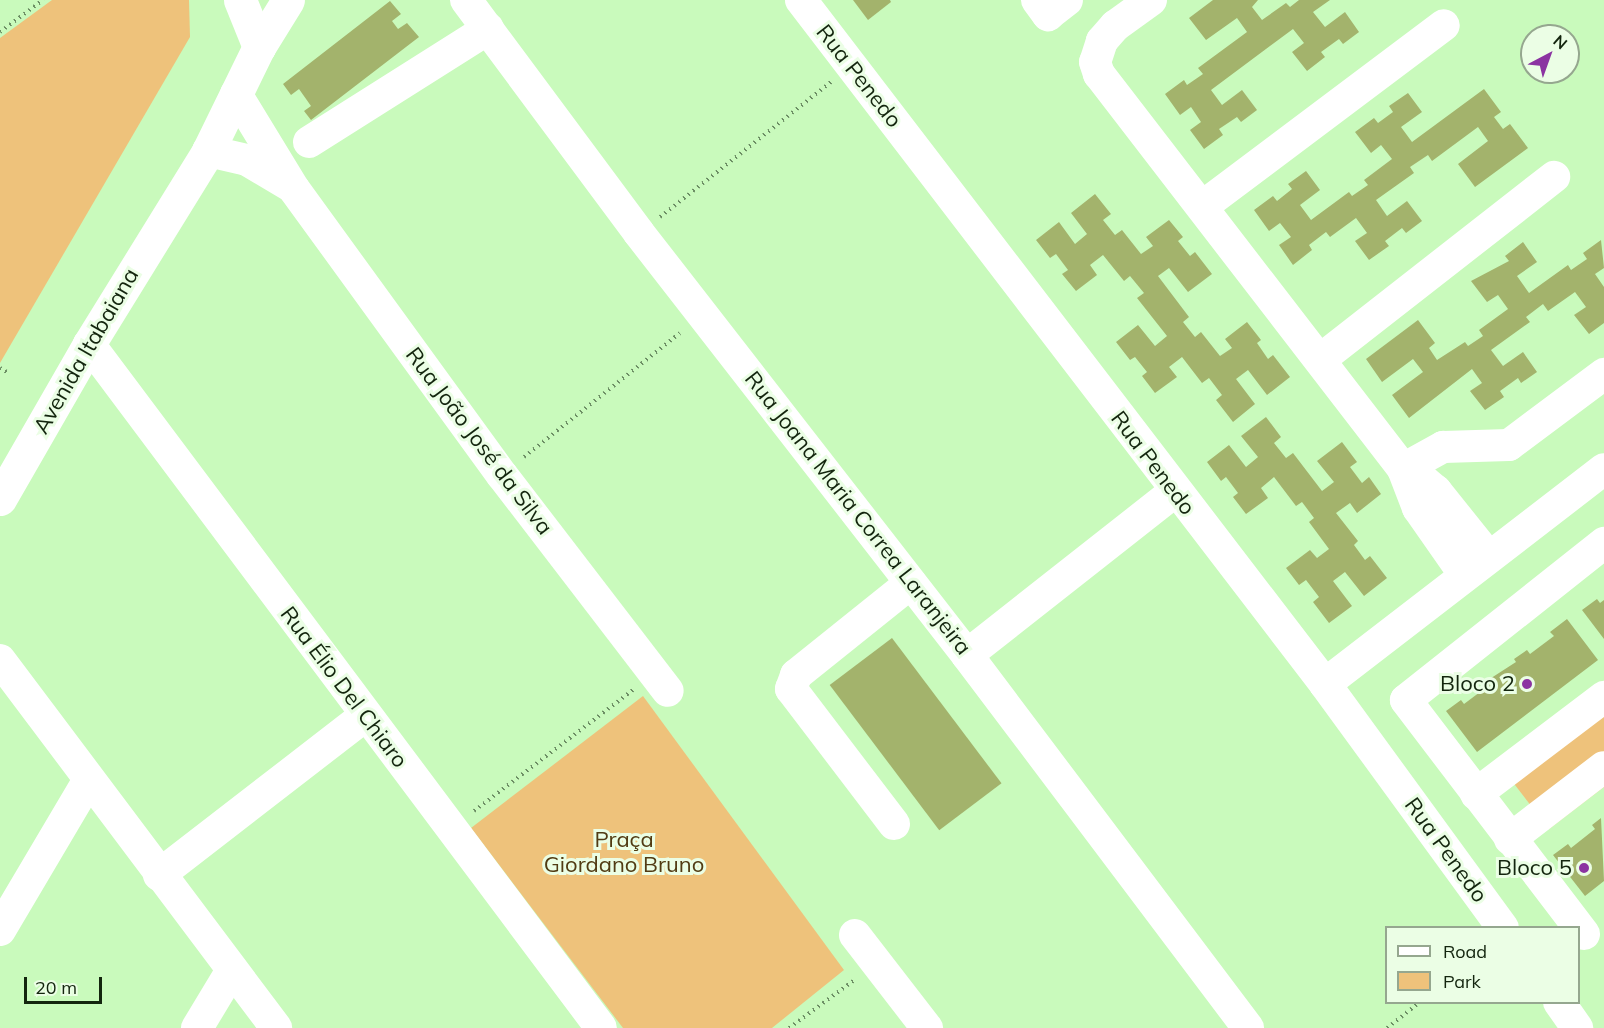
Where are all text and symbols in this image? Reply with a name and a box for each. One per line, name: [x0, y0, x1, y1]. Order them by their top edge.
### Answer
street label: Rua Penedo: [811, 19, 907, 133]
north arrow: [1520, 24, 1580, 84]
text: N: [1549, 30, 1572, 53]
street label: Avenida Itabaiana: [28, 263, 144, 439]
street label: Rua João José da Silva: [400, 342, 558, 540]
street label: Rua Joana Maria Correa Laranjeira: [739, 366, 977, 660]
street label: Rua Penedo: [1105, 406, 1201, 520]
street label: Rua Élio Del Chiaro: [275, 601, 413, 773]
place label: Bloco 2: [1440, 671, 1515, 697]
marker: Bloco 2: [1520, 677, 1534, 691]
street label: Rua Penedo: [1399, 792, 1493, 908]
park label: Praça Giordano Bruno: [544, 826, 704, 878]
place label: Bloco 5: [1497, 855, 1572, 881]
marker: Bloco 5: [1577, 861, 1591, 875]
legend: [1385, 926, 1580, 1004]
text: Road: [1443, 940, 1487, 963]
scale bar: [27, 965, 105, 1003]
text: Park: [1443, 970, 1481, 993]
text: 20 m: [35, 976, 77, 999]

